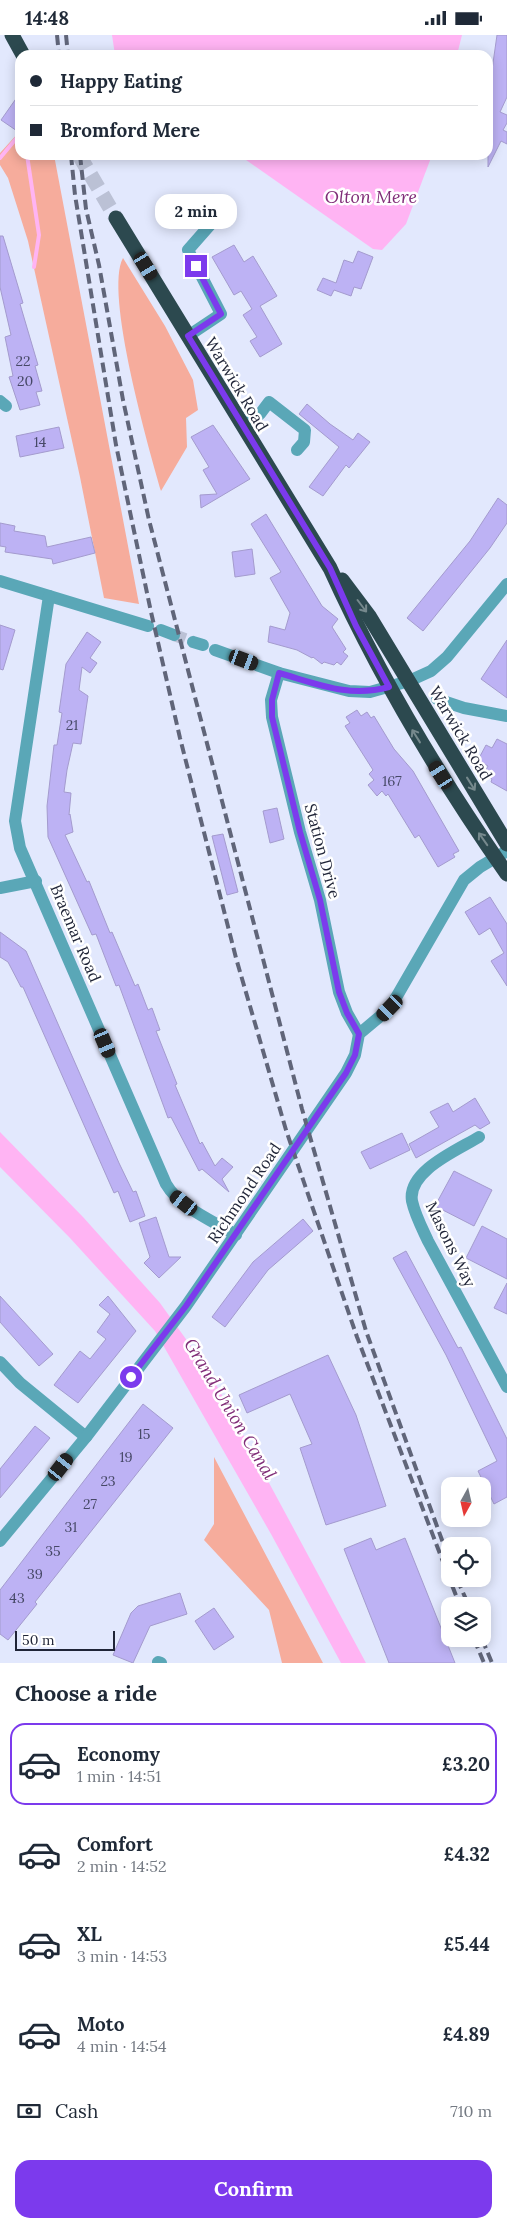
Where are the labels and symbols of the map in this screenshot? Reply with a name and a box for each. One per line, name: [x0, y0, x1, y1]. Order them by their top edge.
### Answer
water label: Olton Mere: [325, 185, 417, 208]
callout: 2 min: [155, 193, 237, 229]
car: [131, 249, 160, 283]
route end: [185, 255, 207, 277]
street label: Warwick Road: [201, 333, 273, 435]
house number: 22: [15, 352, 31, 370]
house number: 20: [17, 372, 33, 390]
house number: 14: [34, 433, 47, 451]
one-way arrow: [356, 599, 367, 612]
car: [227, 648, 260, 672]
street label: Warwick Road: [425, 682, 497, 784]
house number: 21: [66, 716, 78, 734]
one-way arrow: [411, 729, 421, 743]
car: [426, 758, 455, 792]
house number: 167: [382, 772, 402, 790]
one-way arrow: [466, 776, 476, 790]
street label: Station Drive: [301, 801, 345, 901]
one-way arrow: [478, 833, 488, 847]
street label: Braemar Road: [46, 881, 106, 985]
car: [374, 992, 405, 1024]
car: [92, 1026, 117, 1060]
street label: Richmond Road: [203, 1139, 285, 1247]
car: [167, 1188, 200, 1218]
street label: Masons Way: [422, 1198, 481, 1291]
water label: Grand Union Canal: [179, 1334, 282, 1484]
route start: [120, 1366, 142, 1388]
house number: 15: [138, 1425, 150, 1443]
house number: 19: [119, 1448, 133, 1466]
car: [45, 1451, 76, 1483]
house number: 23: [100, 1472, 116, 1490]
north arrow: [441, 1477, 491, 1527]
house number: 27: [83, 1495, 98, 1513]
house number: 31: [65, 1518, 77, 1536]
house number: 35: [45, 1542, 61, 1560]
house number: 39: [27, 1565, 43, 1583]
house number: 43: [9, 1589, 25, 1607]
scale bar: [15, 1628, 115, 1651]

